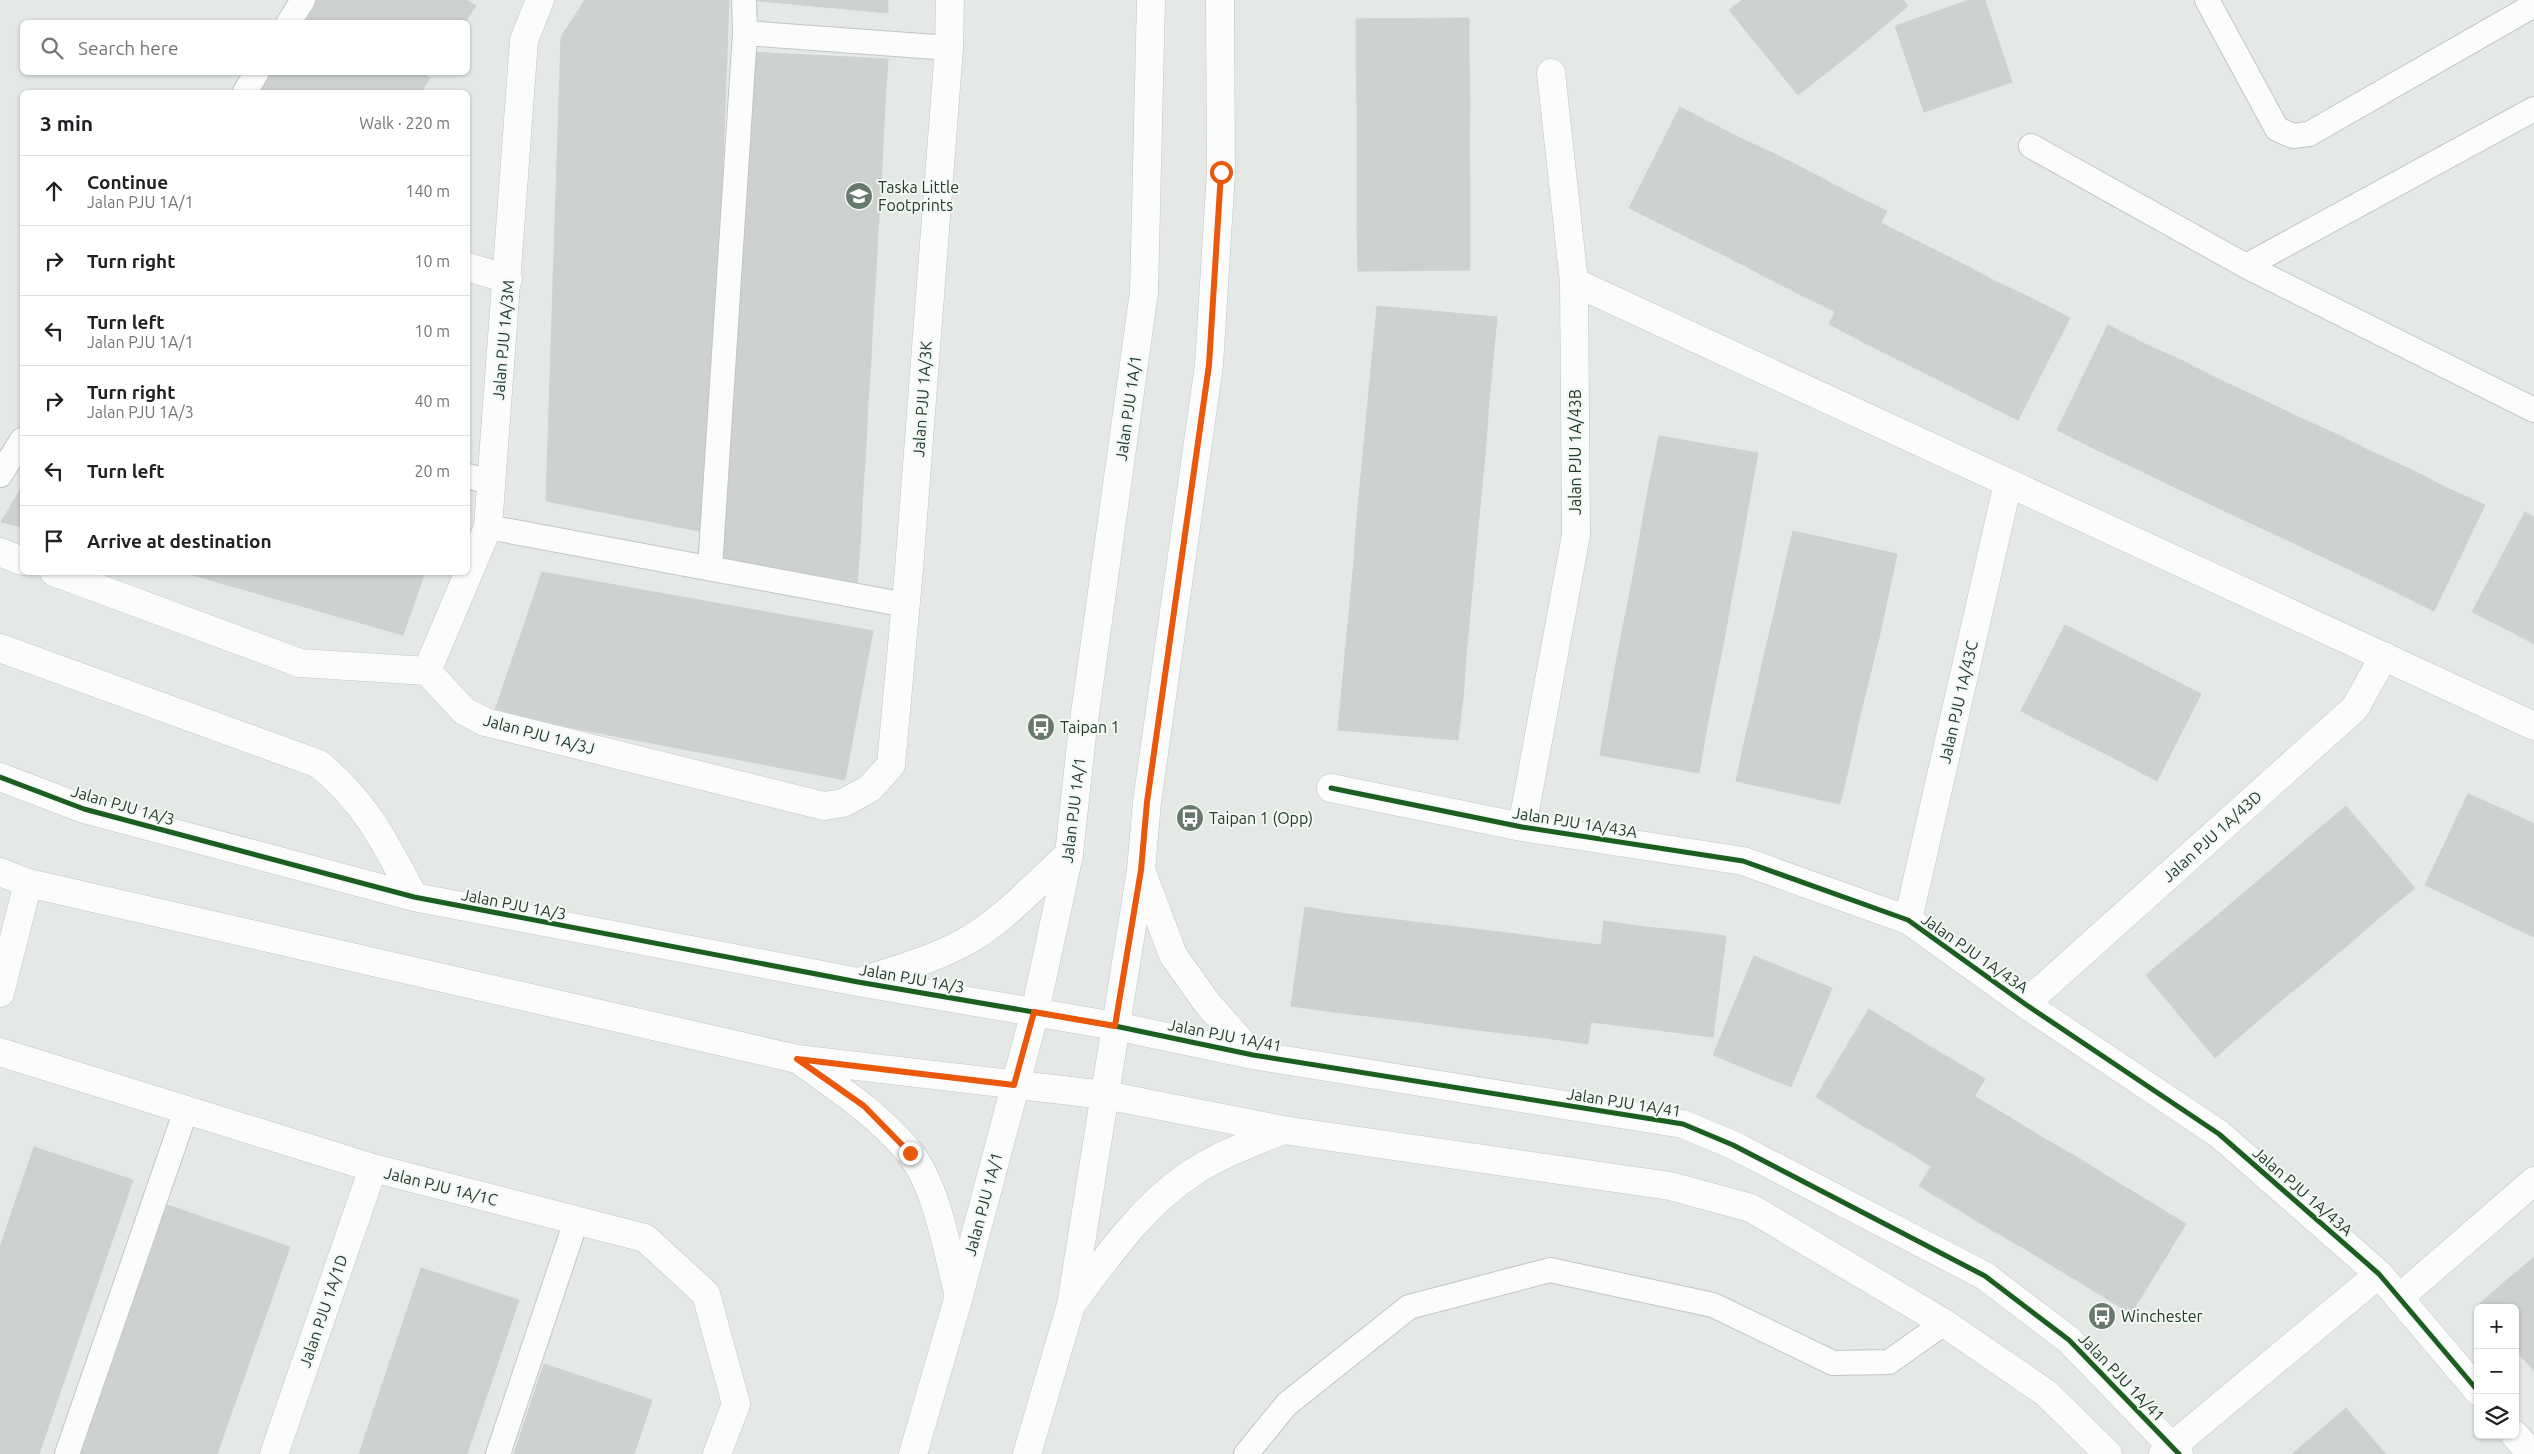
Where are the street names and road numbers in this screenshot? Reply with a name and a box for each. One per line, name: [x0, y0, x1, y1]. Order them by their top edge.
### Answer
street label: Jalan PJU 1A/3M: [489, 279, 517, 401]
street label: Jalan PJU 1A/3K: [909, 340, 935, 458]
street label: Jalan PJU 1A/1: [1112, 354, 1144, 462]
street label: Jalan PJU 1A/43B: [1566, 389, 1584, 515]
street label: Jalan PJU 1A/43C: [1935, 639, 1981, 765]
street label: Jalan PJU 1A/3J: [481, 710, 597, 758]
street label: Jalan PJU 1A/1: [1058, 756, 1088, 864]
street label: Jalan PJU 1A/3: [69, 782, 177, 828]
street label: Jalan PJU 1A/43D: [2159, 787, 2265, 885]
street label: Jalan PJU 1A/43A: [1511, 803, 1639, 841]
street label: Jalan PJU 1A/3: [460, 885, 568, 923]
street label: Jalan PJU 1A/43A: [1918, 909, 2032, 997]
street label: Jalan PJU 1A/3: [858, 960, 966, 996]
street label: Jalan PJU 1A/41: [1167, 1015, 1283, 1055]
street label: Jalan PJU 1A/41: [1565, 1084, 1683, 1120]
street label: Jalan PJU 1A/43A: [2250, 1143, 2357, 1240]
street label: Jalan PJU 1A/1: [961, 1150, 1005, 1258]
street label: Jalan PJU 1A/1C: [382, 1163, 500, 1209]
street label: Jalan PJU 1A/1D: [295, 1252, 351, 1370]
street label: Jalan PJU 1A/41: [2075, 1329, 2169, 1425]

